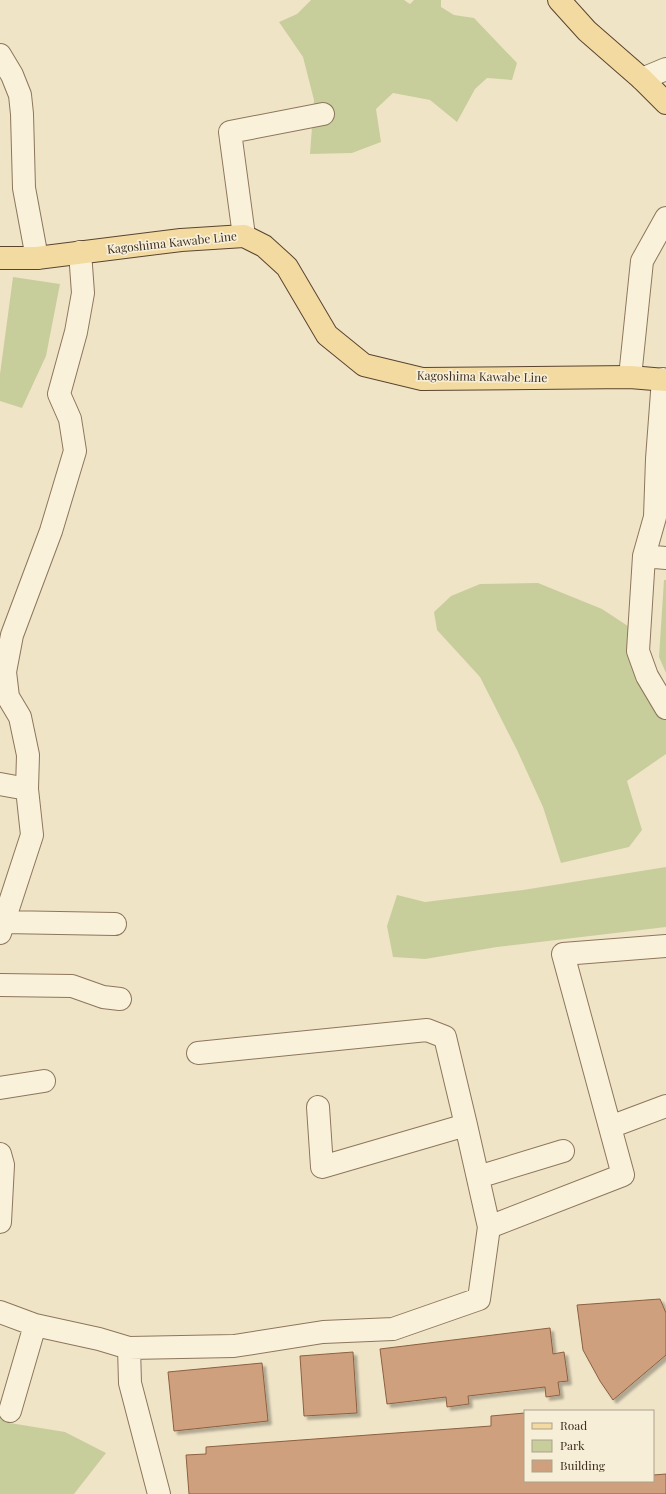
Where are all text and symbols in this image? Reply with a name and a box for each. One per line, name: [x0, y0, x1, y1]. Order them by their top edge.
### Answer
street label: Kagoshima Kawabe Line: [106, 227, 238, 257]
street label: Kagoshima Kawabe Line: [417, 367, 547, 385]
legend: [524, 1410, 654, 1482]
text: Road: [560, 1417, 587, 1433]
text: Park: [560, 1437, 585, 1453]
text: Building: [560, 1457, 606, 1473]

